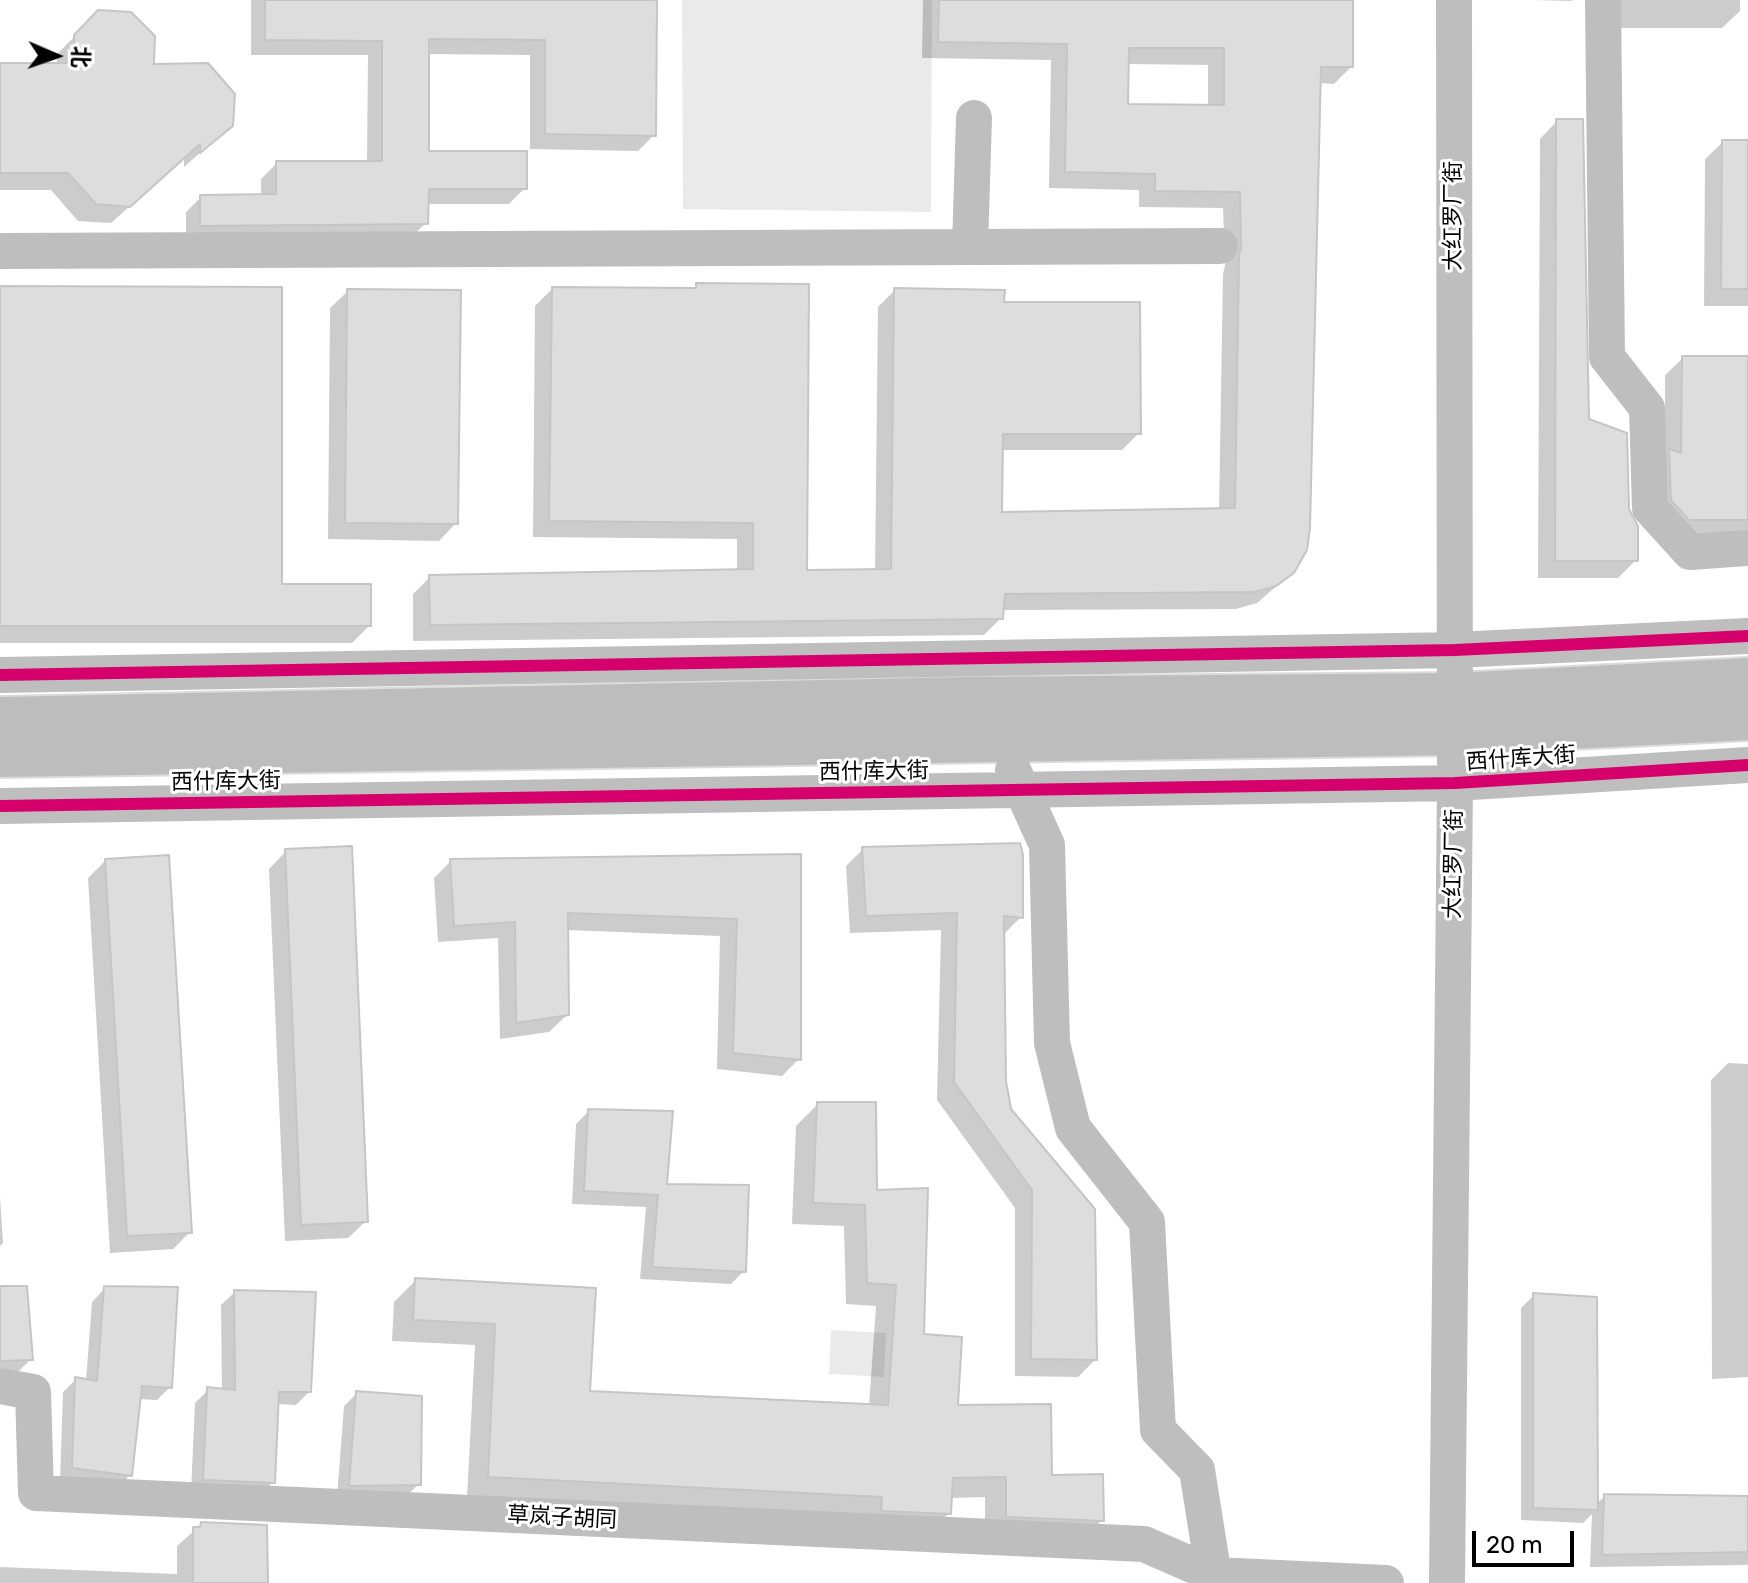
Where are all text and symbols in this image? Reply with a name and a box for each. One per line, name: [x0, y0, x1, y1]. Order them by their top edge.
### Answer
north arrow: [16, 16, 96, 96]
text: 北: [67, 45, 94, 68]
street label: 大红罗厂街: [1441, 161, 1467, 271]
street label: 西什库大街: [1465, 742, 1577, 776]
street label: 西什库大街: [819, 758, 929, 786]
street label: 西什库大街: [171, 768, 281, 796]
street label: 大红罗厂街: [1440, 809, 1468, 919]
street label: 草岚子胡同: [506, 1502, 618, 1534]
scale bar: [1476, 1515, 1578, 1565]
text: 20 m: [1486, 1531, 1543, 1559]

